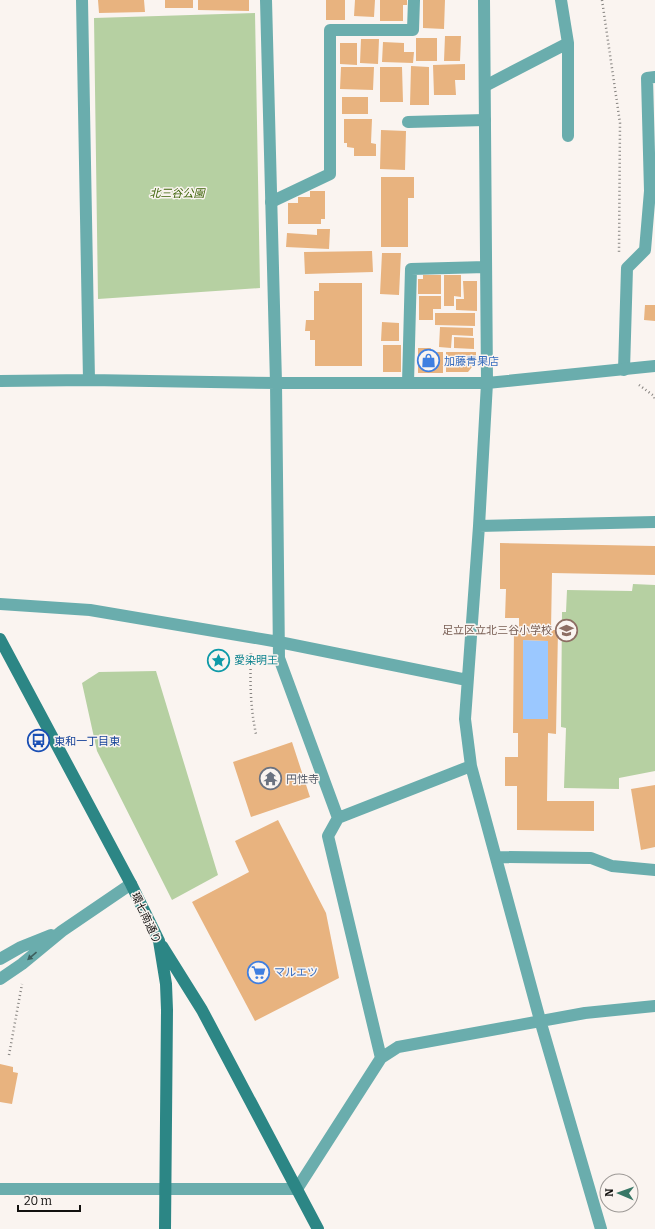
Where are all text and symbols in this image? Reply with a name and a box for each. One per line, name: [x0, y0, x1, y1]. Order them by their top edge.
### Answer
park label: 北三谷公園: [150, 187, 206, 200]
shop icon: 加藤青果店: [415, 348, 441, 374]
place label: 加藤青果店: [444, 355, 499, 368]
school or university icon: 足立区立北三谷小学校: [554, 617, 580, 643]
place label: 足立区立北三谷小学校: [442, 624, 552, 637]
place icon: 愛染明王: [206, 647, 232, 673]
place label: 愛染明王: [234, 654, 278, 667]
bus stop icon: 東和一丁目東: [26, 728, 52, 754]
place label: 東和一丁目東: [54, 735, 120, 748]
temple icon: 円性寺: [257, 766, 283, 792]
place label: 円性寺: [286, 773, 319, 786]
street label: 環七南通り: [128, 890, 164, 946]
one-way arrow: [27, 952, 37, 961]
supermarket icon: マルエツ: [245, 959, 271, 985]
place label: マルエツ: [274, 966, 318, 979]
north arrow: [599, 1173, 639, 1213]
scale bar: [18, 1187, 80, 1213]
text: N: [603, 1188, 616, 1197]
text: 20 m: [24, 1194, 53, 1208]

